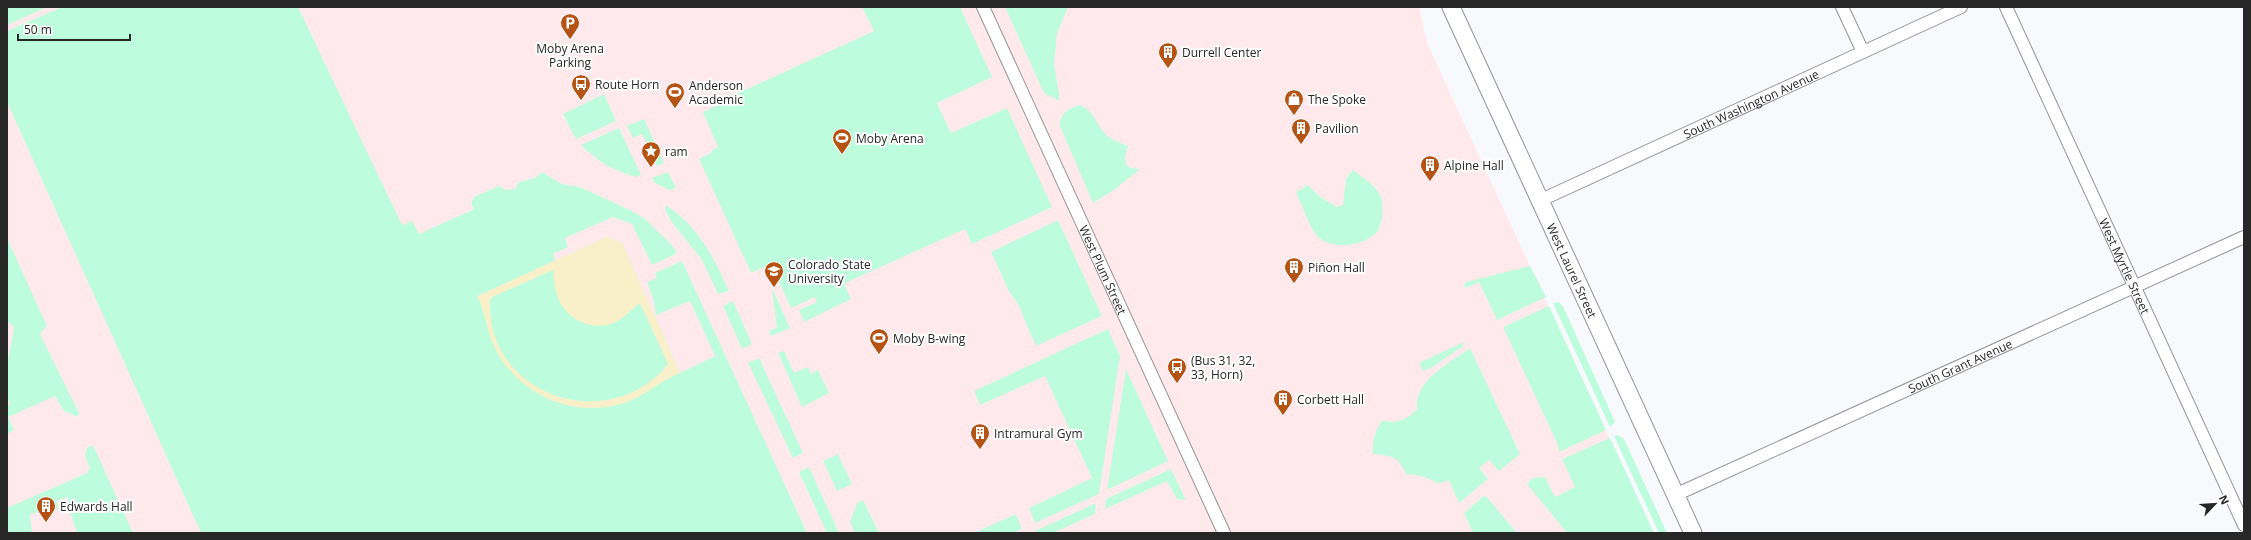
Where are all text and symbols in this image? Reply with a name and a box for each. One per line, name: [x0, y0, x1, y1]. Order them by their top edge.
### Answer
parking icon: Moby Arena Parking: [559, 12, 581, 40]
scale bar: [18, 16, 130, 42]
text: 50 m: [24, 21, 52, 38]
place label: Moby Arena Parking: [536, 40, 604, 71]
building icon: Durrell Center: [1157, 41, 1179, 69]
place label: Durrell Center: [1182, 44, 1261, 61]
street label: South Washington Avenue: [1680, 65, 1822, 142]
bus stop icon: Route Horn: [570, 73, 592, 101]
place label: Route Horn: [595, 76, 659, 93]
place label: Anderson Academic: [689, 77, 743, 108]
sports icon: Anderson Academic: [664, 81, 686, 109]
shop icon: The Spoke: [1283, 88, 1305, 116]
place label: The Spoke: [1308, 91, 1366, 108]
building icon: Pavilion: [1290, 117, 1312, 145]
place label: Pavilion: [1315, 120, 1359, 137]
sports icon: Moby Arena: [831, 127, 853, 155]
place label: Moby Arena: [856, 130, 924, 147]
place icon: ram: [640, 140, 662, 168]
place label: ram: [665, 143, 688, 160]
building icon: Alpine Hall: [1419, 154, 1441, 182]
place label: Alpine Hall: [1444, 157, 1504, 174]
street label: West Myrtle Street: [2096, 215, 2154, 317]
street label: West Laurel Street: [1543, 220, 1601, 321]
street label: West Plum Street: [1076, 222, 1131, 317]
place label: Colorado State University: [788, 256, 871, 287]
building icon: Piñon Hall: [1283, 256, 1305, 284]
place label: Piñon Hall: [1308, 259, 1365, 276]
school or university icon: Colorado State University: [763, 260, 785, 288]
sports icon: Moby B-wing: [868, 327, 890, 355]
place label: Moby B-wing: [893, 330, 966, 347]
street label: South Grant Avenue: [1905, 335, 2015, 397]
place label: (Bus 31, 32, 33, Horn): [1191, 352, 1255, 383]
bus stop icon: (Bus 31, 32, 33, Horn): [1166, 356, 1188, 384]
building icon: Corbett Hall: [1272, 388, 1294, 416]
place label: Corbett Hall: [1297, 391, 1364, 408]
building icon: Intramural Gym: [969, 422, 991, 450]
place label: Intramural Gym: [994, 425, 1083, 442]
north arrow: [2195, 484, 2235, 524]
text: N: [2216, 492, 2233, 507]
building icon: Edwards Hall: [35, 495, 57, 523]
place label: Edwards Hall: [60, 498, 133, 515]

